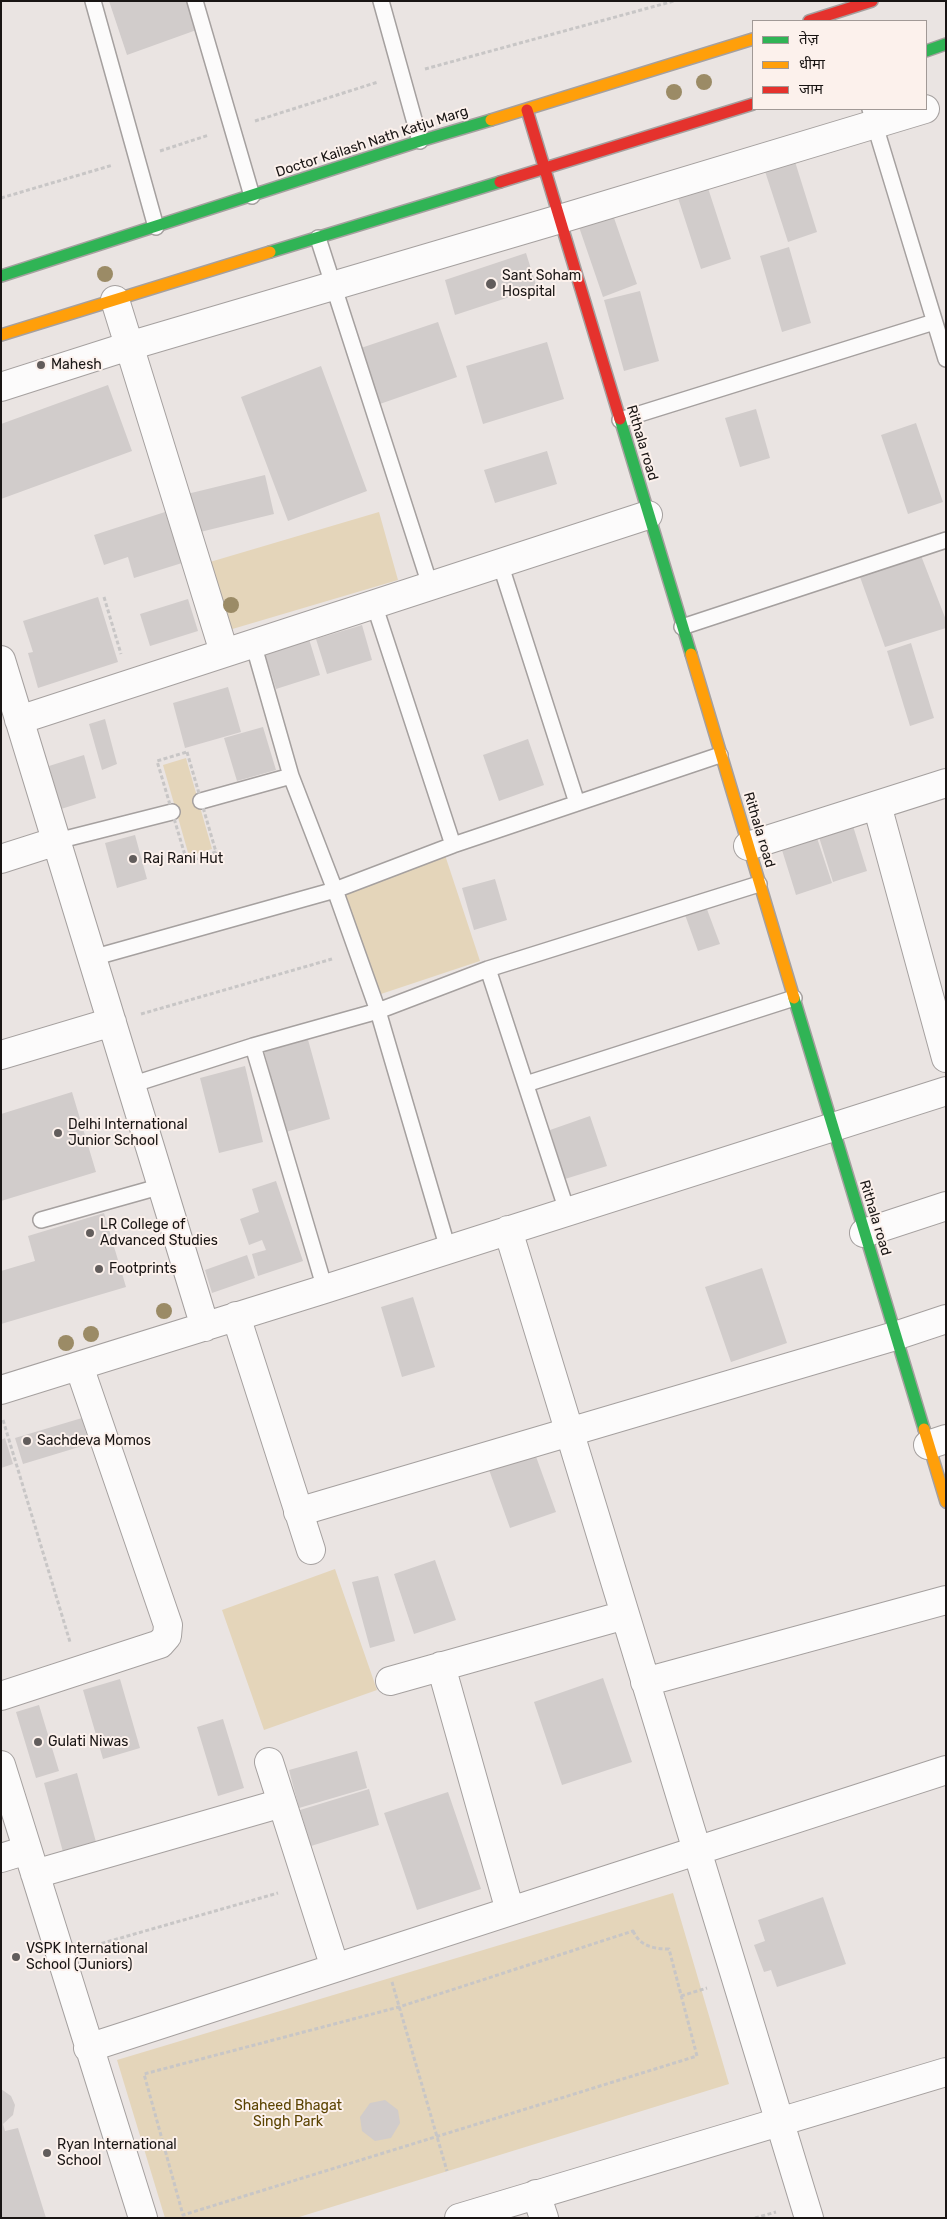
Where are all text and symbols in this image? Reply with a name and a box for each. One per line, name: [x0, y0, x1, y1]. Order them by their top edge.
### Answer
legend: [752, 20, 927, 110]
text: तेज़: [799, 30, 819, 48]
text: धीमा: [799, 55, 825, 73]
text: जाम: [799, 80, 823, 98]
street label: Doctor Kailash Nath Katju Marg: [274, 103, 470, 181]
place label: Sant Soham Hospital: [502, 268, 581, 300]
marker: Sant Soham Hospital: [484, 277, 498, 291]
place label: Mahesh: [51, 357, 102, 373]
marker: Mahesh: [35, 359, 47, 371]
street label: Rithala road: [623, 403, 661, 483]
street label: Rithala road: [740, 790, 778, 870]
place label: Raj Rani Hut: [143, 851, 223, 867]
marker: Raj Rani Hut: [127, 853, 139, 865]
place label: Delhi International Junior School: [68, 1117, 188, 1150]
marker: Delhi International Junior School: [52, 1127, 64, 1139]
street label: Rithala road: [856, 1178, 894, 1258]
place label: LR College of Advanced Studies: [100, 1217, 218, 1250]
marker: LR College of Advanced Studies: [84, 1227, 96, 1239]
place label: Footprints: [109, 1261, 177, 1277]
marker: Footprints: [93, 1263, 105, 1275]
place label: Sachdeva Momos: [37, 1433, 151, 1449]
marker: Sachdeva Momos: [21, 1435, 33, 1447]
place label: Gulati Niwas: [48, 1734, 128, 1750]
marker: Gulati Niwas: [32, 1736, 44, 1748]
place label: VSPK International School (Juniors): [26, 1941, 148, 1974]
marker: VSPK International School (Juniors): [10, 1951, 22, 1963]
park label: Shaheed Bhagat Singh Park: [234, 2098, 342, 2130]
place label: Ryan International School: [57, 2137, 177, 2170]
marker: Ryan International School: [41, 2147, 53, 2159]

